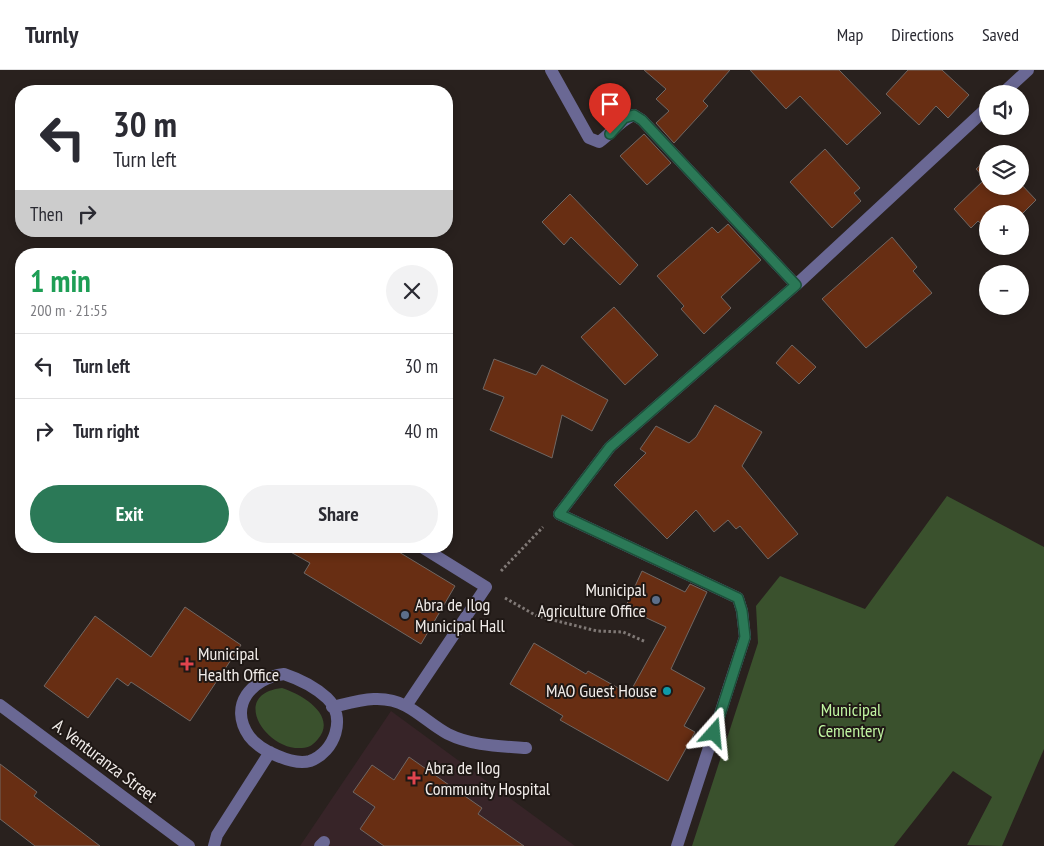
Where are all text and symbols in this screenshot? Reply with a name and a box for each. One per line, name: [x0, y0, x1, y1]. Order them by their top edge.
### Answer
text: Turnly: [25, 19, 78, 50]
text: Map: [837, 23, 863, 46]
text: Directions: [891, 23, 954, 46]
text: Saved: [982, 23, 1019, 46]
pin: [589, 83, 631, 134]
map controls: [979, 85, 1029, 315]
button: sound: [979, 85, 1029, 135]
icon: arrive: [596, 90, 624, 118]
text: 30 m: [113, 101, 177, 147]
icon: left: [30, 105, 95, 170]
text: Turn left: [113, 145, 177, 173]
button: layers: [979, 145, 1029, 195]
icon: right: [73, 200, 101, 228]
text: Then: [30, 202, 63, 226]
button: +: [979, 205, 1029, 255]
text: 1 min: [30, 261, 91, 300]
button: close: [386, 265, 438, 317]
button: −: [979, 265, 1029, 315]
text: 200 m · 21:55: [30, 300, 108, 320]
icon: left: [30, 352, 58, 380]
text: Turn left: [73, 354, 130, 378]
text: 30 m: [405, 354, 438, 378]
icon: right: [30, 417, 58, 445]
text: Turn right: [73, 419, 139, 443]
text: 40 m: [405, 419, 438, 443]
button: Exit: [30, 485, 229, 543]
button: Share: [239, 485, 438, 543]
place label: Municipal Agriculture Office: [538, 578, 647, 622]
place label: Abra de Ilog Municipal Hall: [415, 593, 505, 637]
marker: Municipal Agriculture Office: [650, 594, 662, 606]
marker: Abra de Ilog Municipal Hall: [399, 609, 411, 621]
place label: Municipal Health Office: [198, 642, 279, 686]
marker: Municipal Health Office: [180, 657, 194, 671]
place label: MAO Guest House: [546, 679, 657, 702]
marker: MAO Guest House: [661, 685, 673, 697]
park label: Municipal Cementery: [818, 698, 884, 742]
position arrow: [687, 706, 739, 758]
street label: A. Venturanza Street: [49, 714, 162, 807]
place label: Abra de Ilog Community Hospital: [425, 756, 551, 800]
marker: Abra de Ilog Community Hospital: [407, 771, 421, 785]

